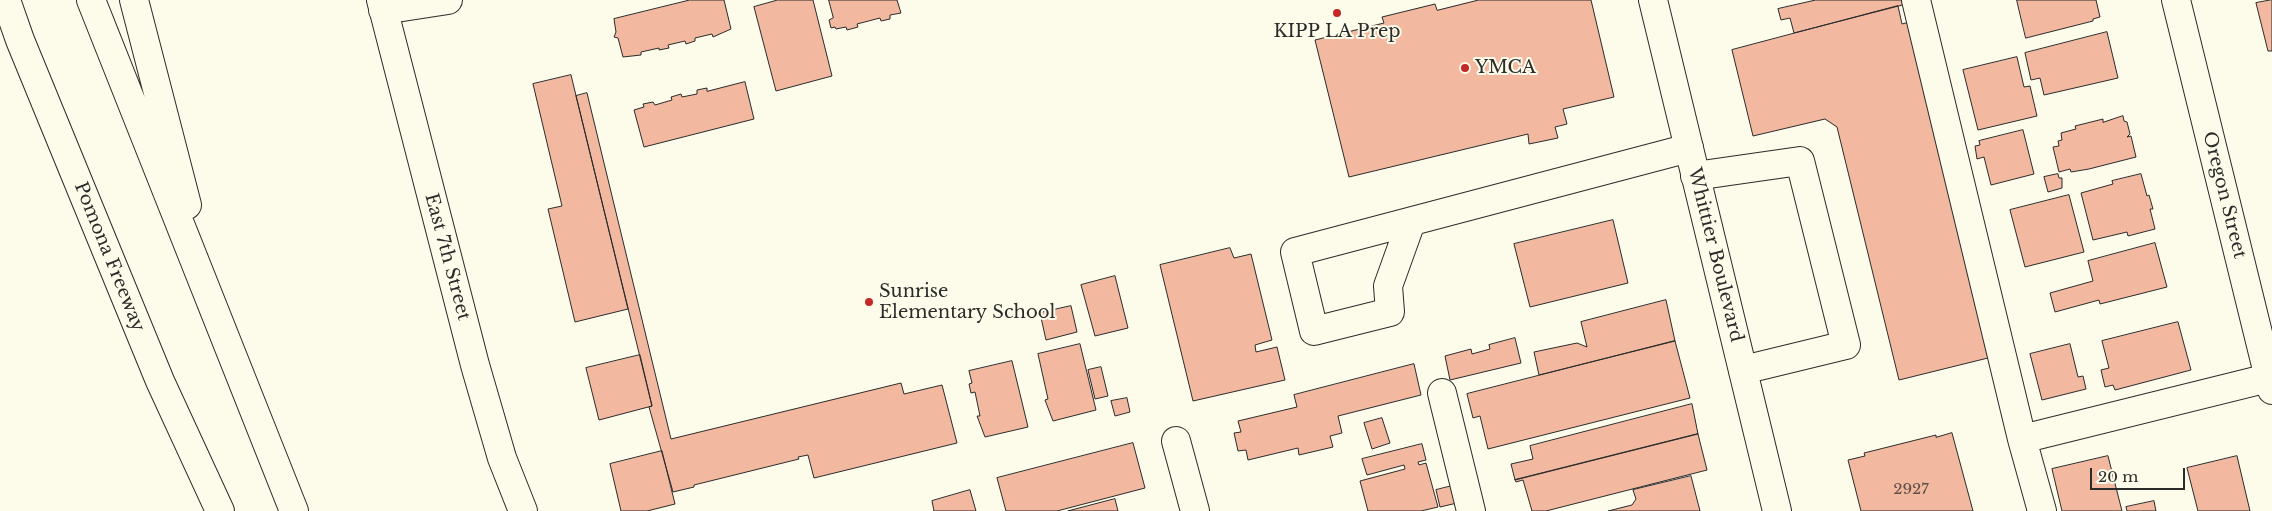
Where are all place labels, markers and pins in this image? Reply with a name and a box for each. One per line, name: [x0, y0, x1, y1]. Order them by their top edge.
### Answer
marker: KIPP LA Prep: [1331, 7, 1343, 19]
place label: KIPP LA Prep: [1274, 21, 1400, 43]
place label: YMCA: [1475, 57, 1536, 79]
marker: YMCA: [1459, 62, 1471, 74]
place label: Sunrise Elementary School: [879, 281, 1055, 324]
marker: Sunrise Elementary School: [863, 296, 875, 308]

